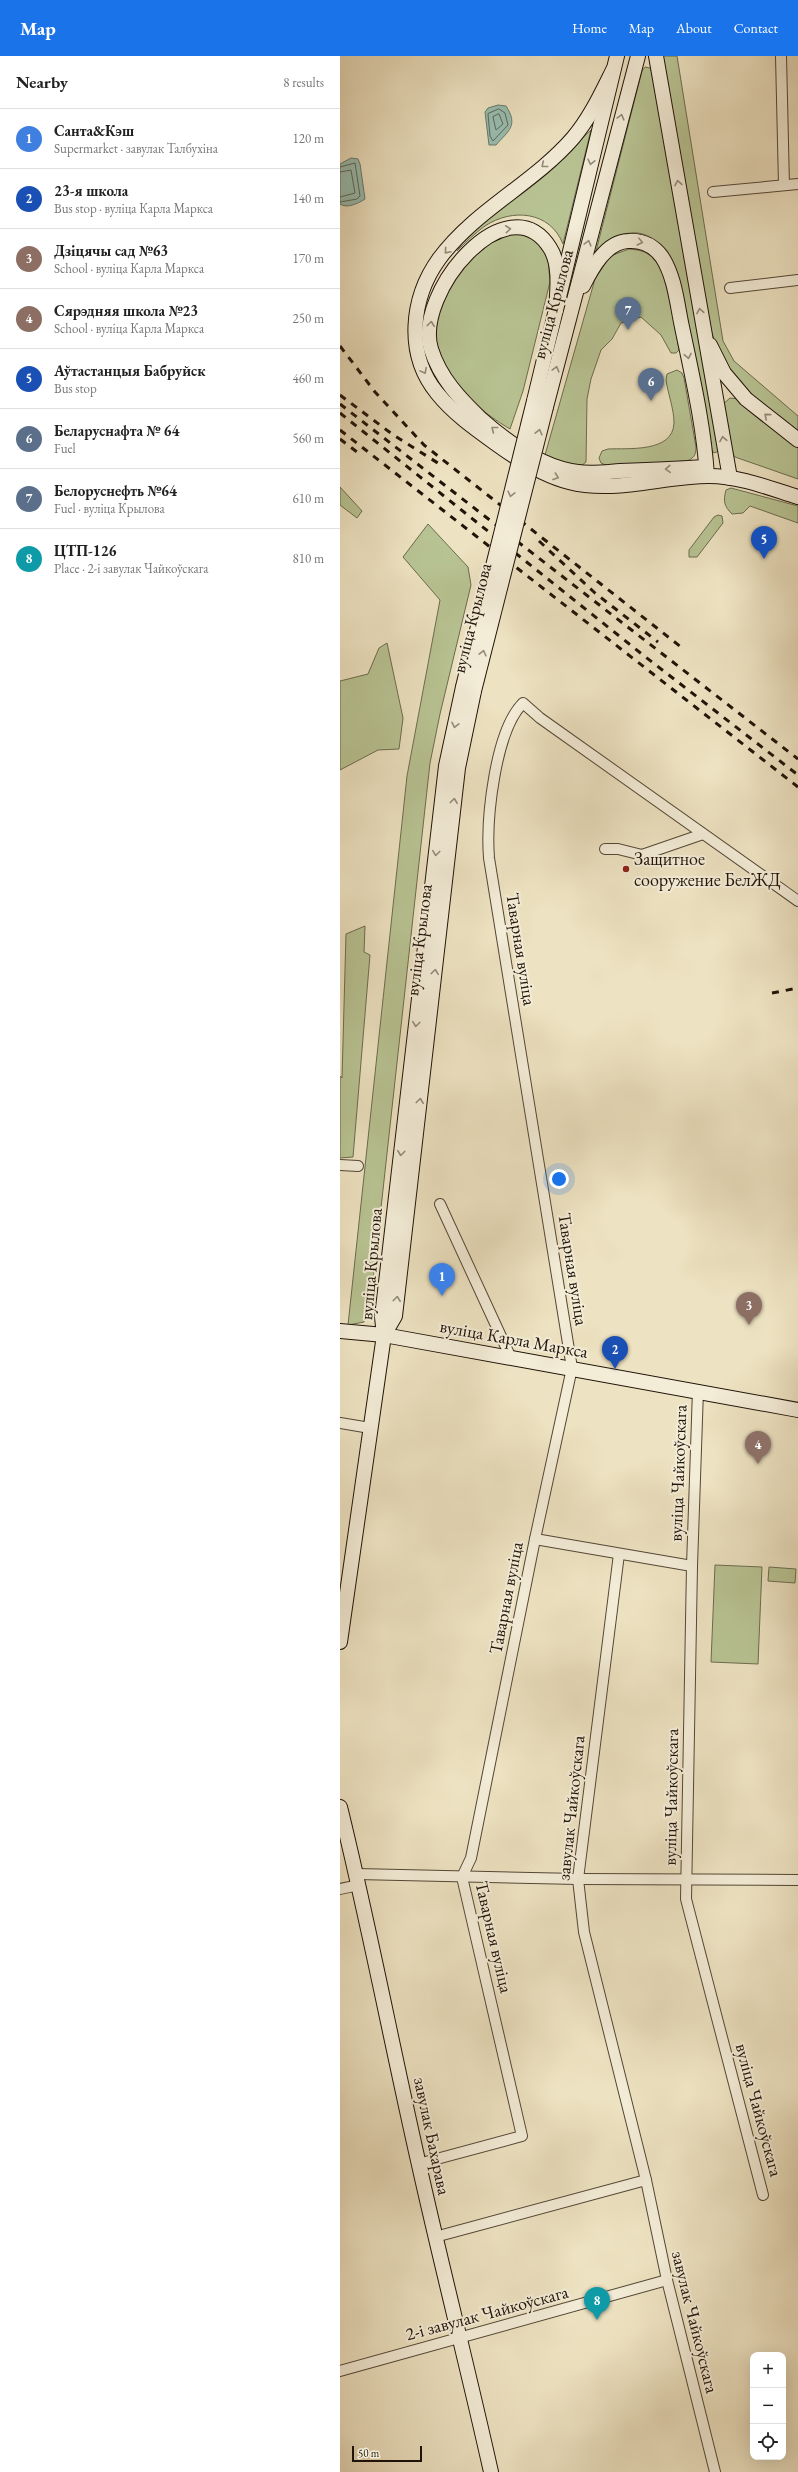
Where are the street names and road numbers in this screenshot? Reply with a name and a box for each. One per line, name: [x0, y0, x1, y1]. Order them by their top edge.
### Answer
street label: вуліца Крылова: [527, 246, 578, 361]
street label: вуліца Крылова: [447, 560, 496, 675]
street label: вуліца Крылова: [400, 882, 437, 997]
street label: Таварная вуліца: [501, 891, 542, 1008]
street label: вуліца Крылова: [354, 1206, 387, 1321]
street label: Таварная вуліца: [553, 1211, 594, 1328]
street label: вуліца Карла Маркса: [438, 1314, 591, 1363]
street label: вуліца Чайкоўскага: [664, 1403, 691, 1542]
street label: Таварная вуліца: [483, 1539, 528, 1656]
street label: вуліца Чайкоўскага: [658, 1727, 683, 1866]
street label: завулак Чайкоўскага: [551, 1733, 590, 1882]
street label: Таварная вуліца: [470, 1879, 519, 1996]
street label: вуліца Чайкоўскага: [731, 2041, 789, 2180]
street label: завулак Бахарава: [409, 2075, 456, 2198]
street label: завулак Чайкоўскага: [667, 2248, 725, 2396]
street label: 2-і завулак Чайкоўскага: [403, 2280, 572, 2345]

